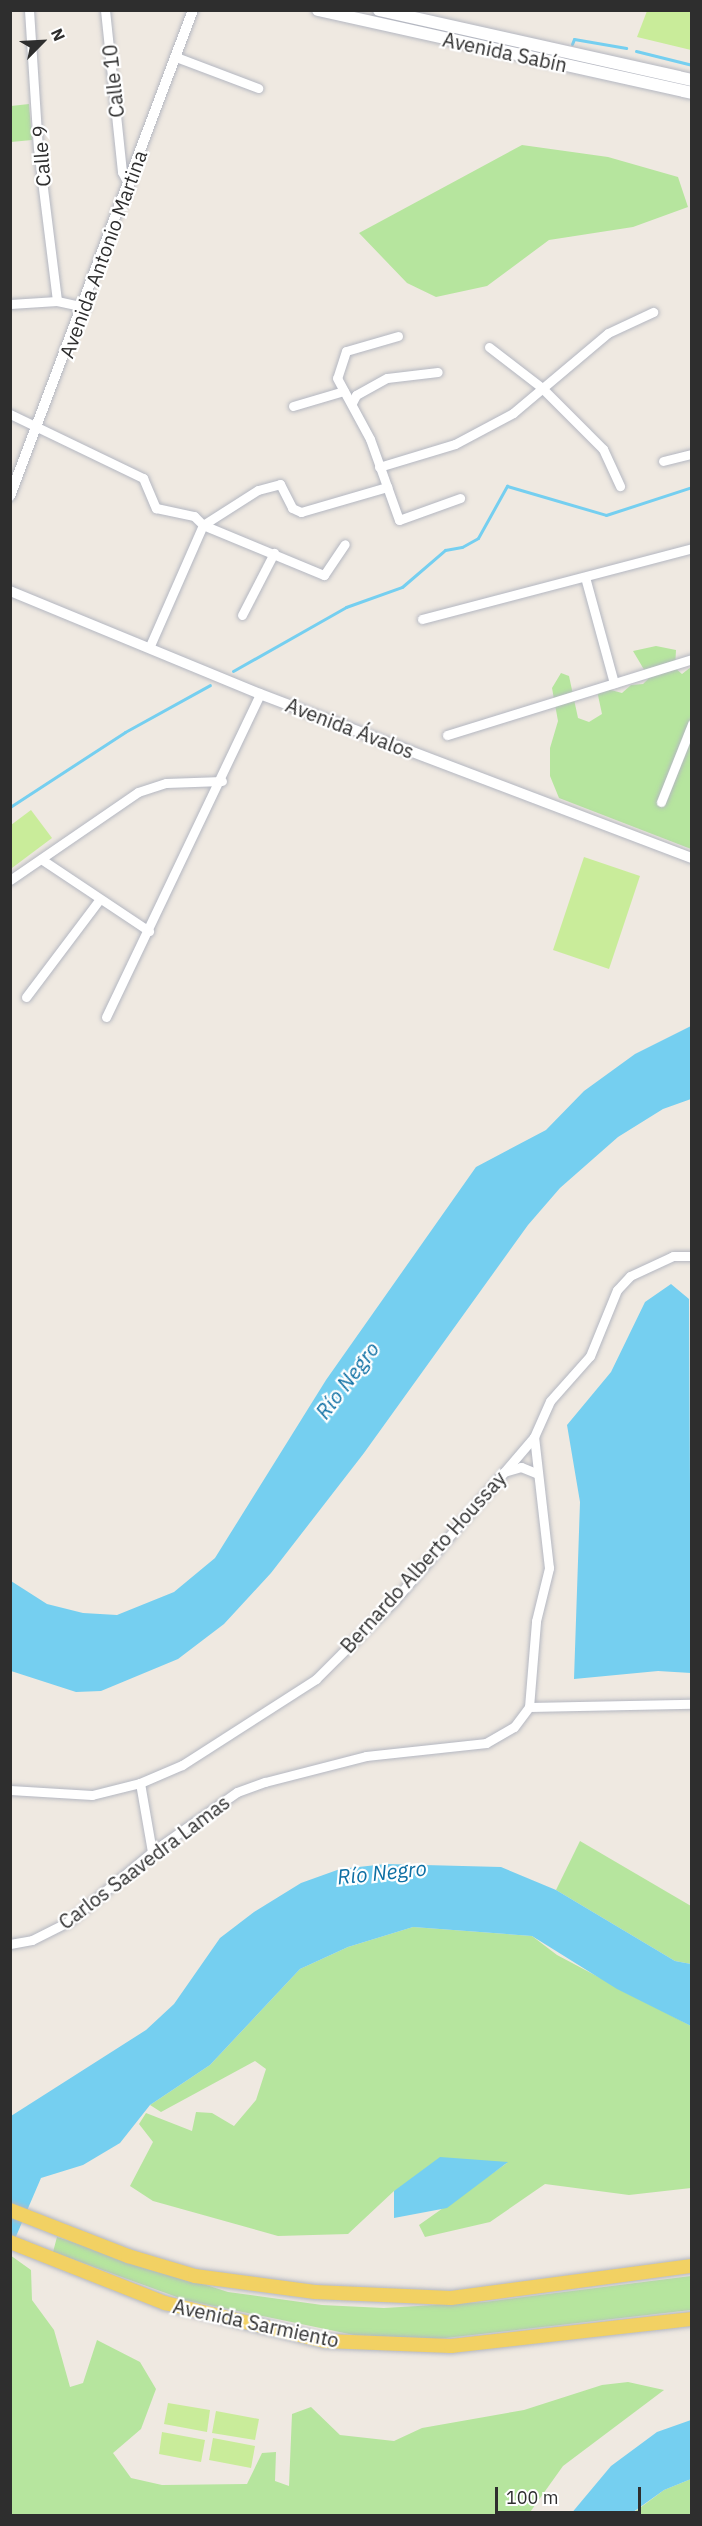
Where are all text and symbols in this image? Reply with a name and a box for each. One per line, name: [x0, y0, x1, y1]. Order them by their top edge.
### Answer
north arrow: [12, 12, 72, 72]
text: N: [47, 25, 70, 44]
street label: Avenida Sabín: [441, 27, 569, 77]
street label: Calle 10: [97, 43, 129, 119]
street label: Calle 9: [27, 124, 55, 188]
street label: Avenida Antonio Martina: [54, 147, 152, 361]
street label: Avenida Ávalos: [282, 693, 418, 763]
water label: Río Negro: [310, 1336, 384, 1424]
street label: Bernardo Alberto Houssay: [335, 1466, 511, 1658]
street label: Carlos Saavedra Lamas: [54, 1790, 234, 1934]
water label: Río Negro: [336, 1855, 428, 1889]
street label: Avenida Sarmiento: [171, 2294, 341, 2352]
scale bar: [498, 2475, 644, 2513]
text: 100 m: [506, 2486, 558, 2509]

